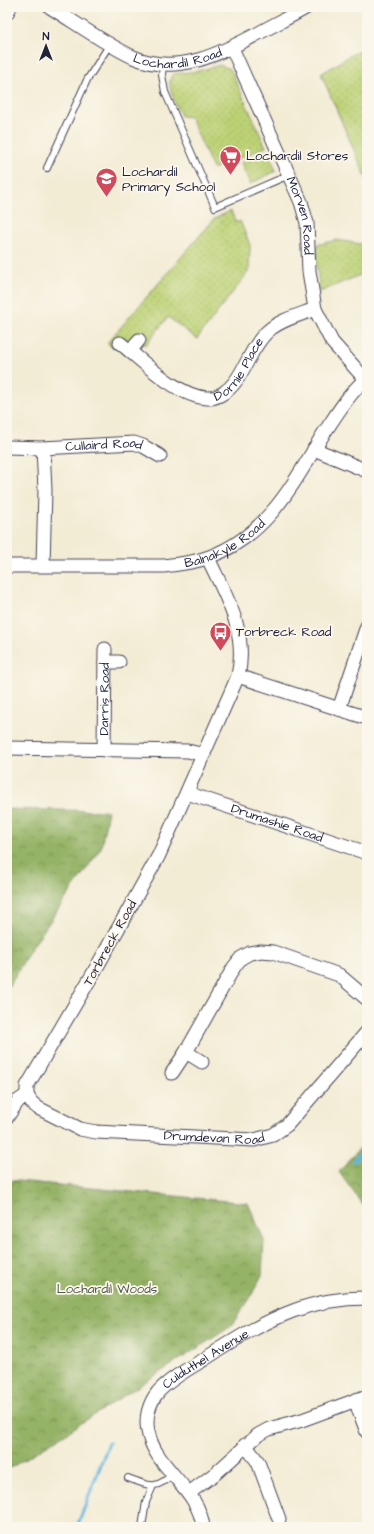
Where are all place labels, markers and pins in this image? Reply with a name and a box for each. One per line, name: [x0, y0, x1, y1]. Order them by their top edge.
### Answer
supermarket icon: Lochardil Stores: [218, 143, 244, 176]
place label: Lochardil Stores: [246, 147, 349, 165]
place label: Lochardil Primary School: [122, 163, 215, 197]
school or university icon: Lochardil Primary School: [94, 166, 120, 199]
bus stop icon: Torbreck Road: [208, 619, 234, 652]
place label: Torbreck Road: [236, 623, 332, 641]

